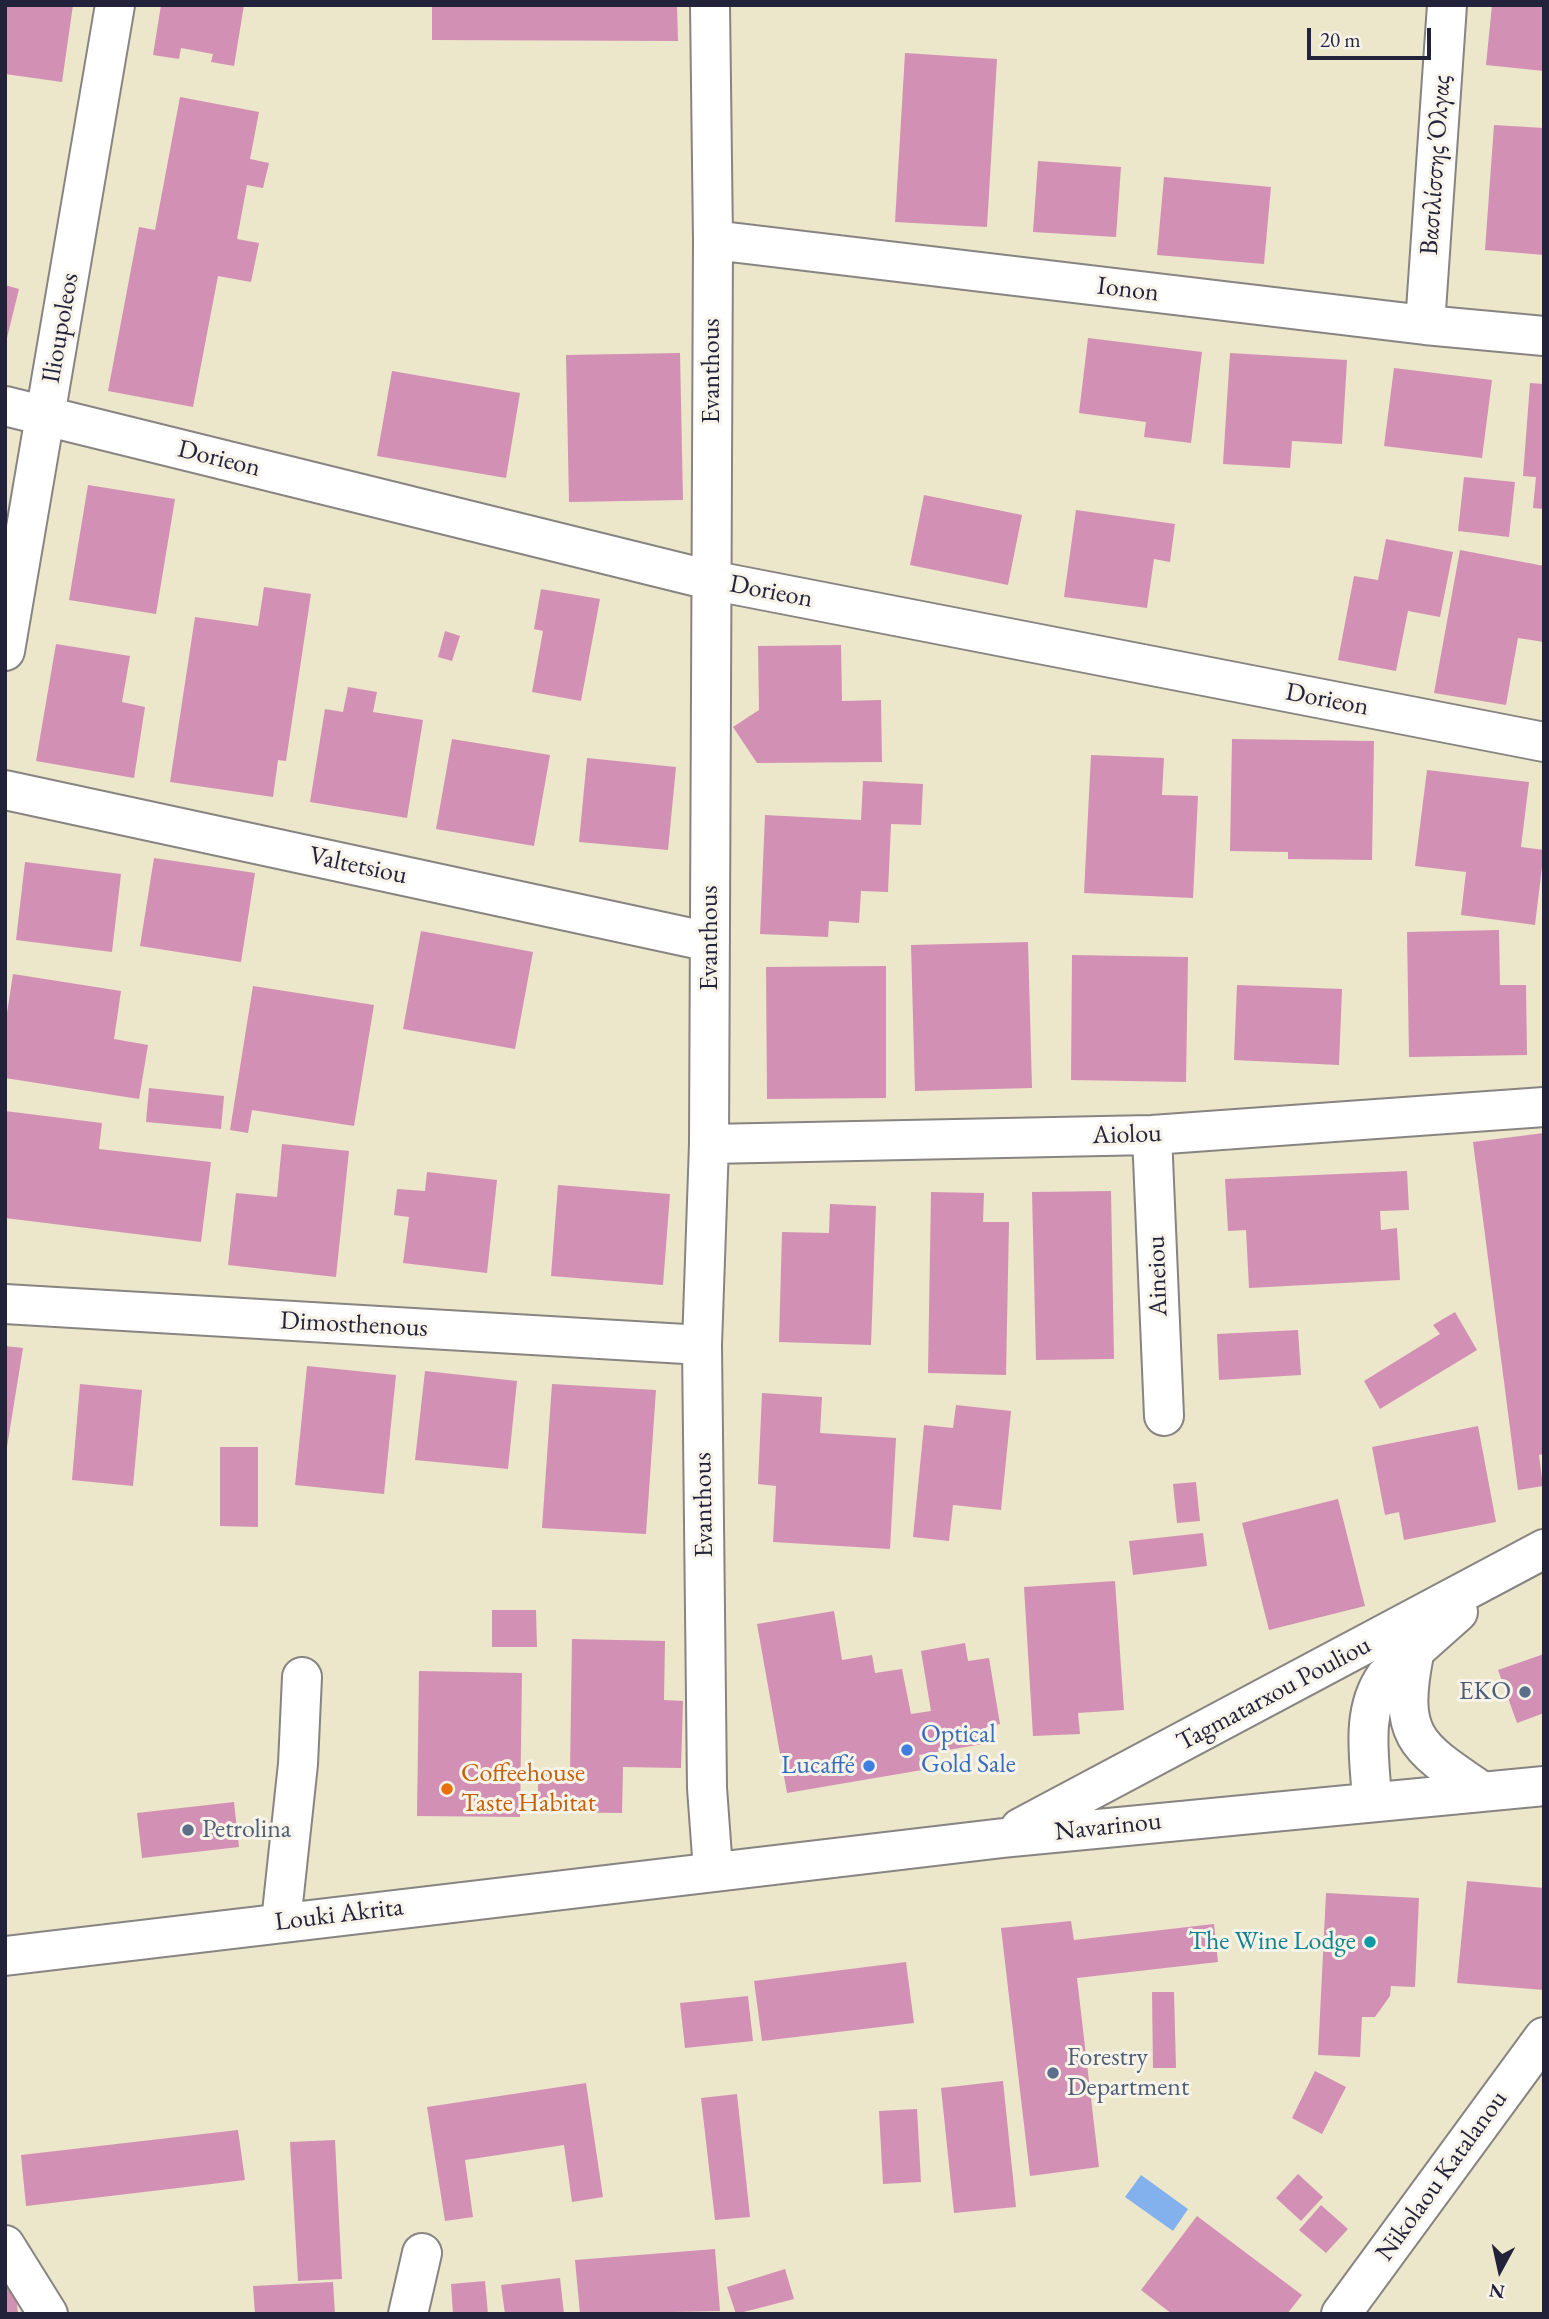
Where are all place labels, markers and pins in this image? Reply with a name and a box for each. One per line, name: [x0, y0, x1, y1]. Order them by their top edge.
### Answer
place label: EKO: [1459, 1676, 1511, 1708]
marker: EKO: [1517, 1684, 1533, 1700]
place label: Optical Gold Sale: [921, 1719, 1016, 1780]
marker: Optical Gold Sale: [899, 1742, 915, 1758]
place label: Lucaffé: [781, 1750, 855, 1782]
place label: Coffeehouse Taste Habitat: [461, 1758, 596, 1820]
marker: Lucaffé: [861, 1758, 877, 1774]
marker: Coffeehouse Taste Habitat: [439, 1781, 455, 1797]
place label: Petrolina: [202, 1814, 291, 1846]
marker: Petrolina: [180, 1822, 196, 1838]
place label: The Wine Lodge: [1188, 1926, 1356, 1958]
marker: The Wine Lodge: [1362, 1934, 1378, 1950]
place label: Forestry Department: [1067, 2042, 1189, 2104]
marker: Forestry Department: [1045, 2065, 1061, 2081]

